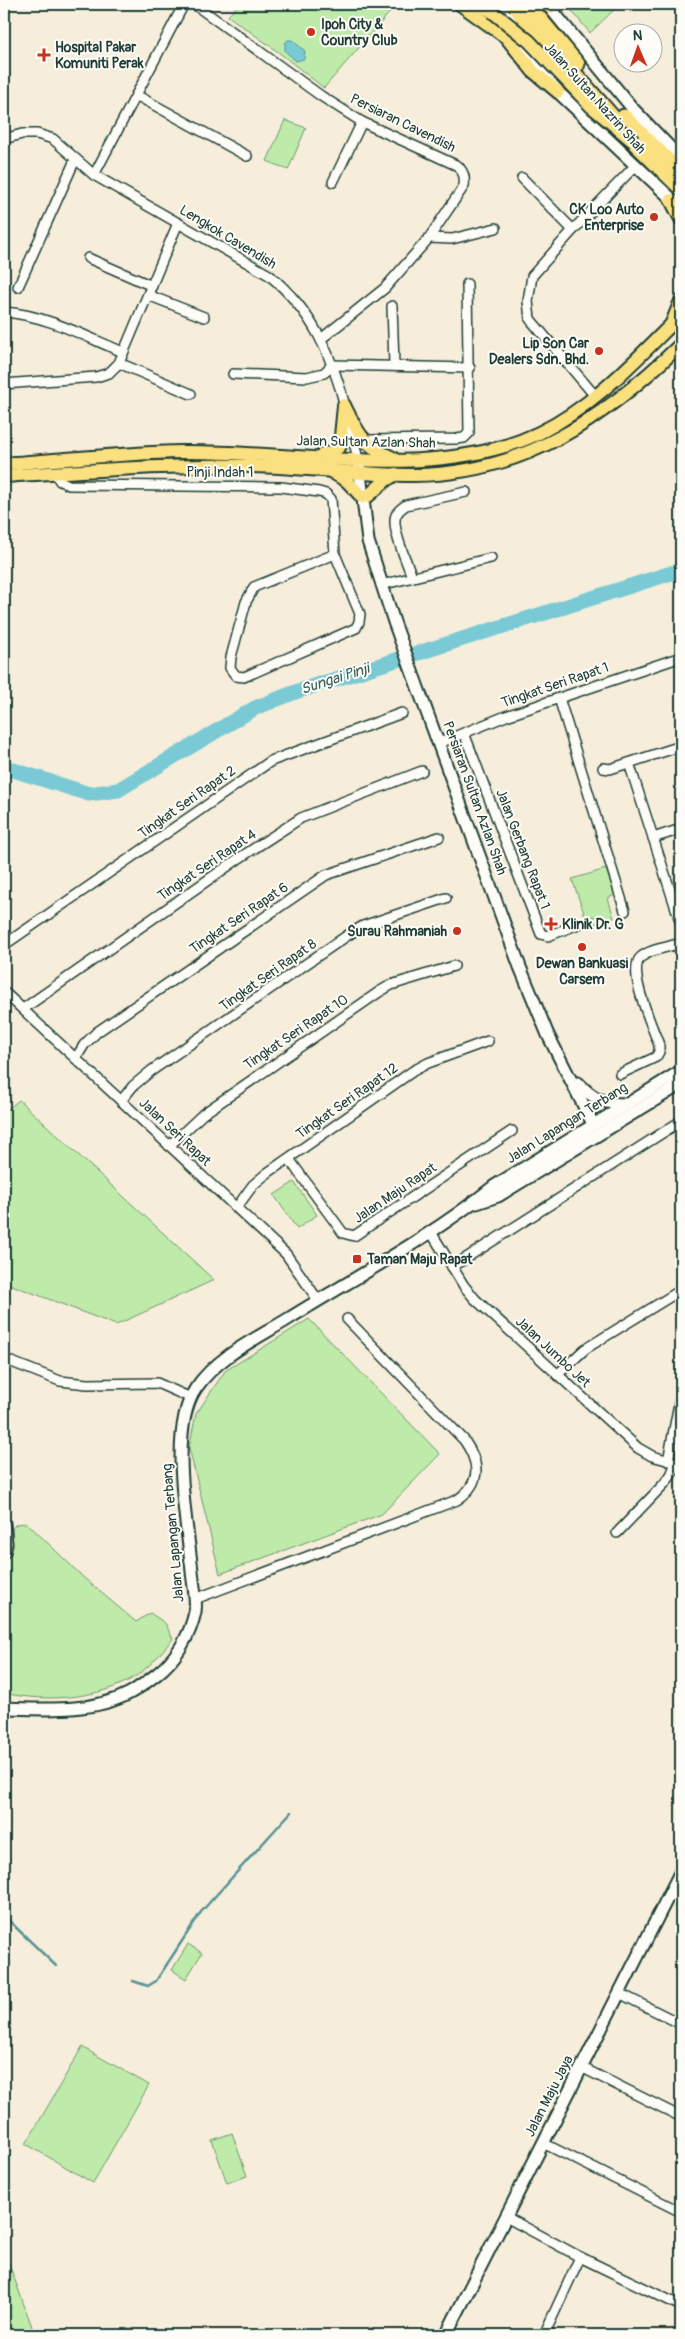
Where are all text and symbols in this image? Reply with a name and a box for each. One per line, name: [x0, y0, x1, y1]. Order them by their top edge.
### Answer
place label: Ipoh City & Country Club: [321, 16, 398, 49]
north arrow: [612, 22, 662, 72]
marker: Ipoh City & Country Club: [305, 26, 317, 38]
text: N: [633, 27, 643, 44]
place label: Hospital Pakar Komuniti Perak: [55, 39, 144, 72]
street label: Jalan Sultan Nazrin Shah: [540, 39, 650, 157]
marker: Hospital Pakar Komuniti Perak: [37, 48, 51, 62]
street label: Persiaran Cavendish: [348, 90, 458, 156]
street label: Lengkok Cavendish: [177, 201, 279, 273]
place label: CK Loo Auto Enterprise: [569, 201, 645, 234]
marker: CK Loo Auto Enterprise: [648, 211, 660, 223]
place label: Lip Son Car Dealers Sdn. Bhd.: [489, 335, 590, 368]
marker: Lip Son Car Dealers Sdn. Bhd.: [593, 345, 605, 357]
street label: Jalan Sultan Azlan Shah: [296, 432, 436, 452]
street label: Pinji Indah 1: [186, 464, 254, 481]
water label: Sungai Pinji: [298, 658, 374, 699]
street label: Tingkat Seri Rapat 1: [499, 659, 611, 711]
street label: Persiaran Sultan Azlan Shah: [439, 719, 511, 877]
street label: Tingkat Seri Rapat 2: [135, 762, 239, 842]
street label: Jalan Gerbang Rapat 1: [492, 787, 554, 911]
street label: Tingkat Seri Rapat 4: [154, 826, 260, 904]
street label: Tingkat Seri Rapat 6: [186, 879, 292, 957]
place label: Klinik Dr. G: [562, 916, 624, 933]
marker: Klinik Dr. G: [544, 917, 558, 931]
place label: Surau Rahmaniah: [347, 923, 447, 940]
marker: Surau Rahmaniah: [451, 925, 463, 937]
street label: Tingkat Seri Rapat 8: [216, 935, 320, 1015]
marker: Dewan Bankuasi Carsem: [576, 941, 588, 953]
place label: Dewan Bankuasi Carsem: [536, 955, 629, 988]
street label: Tingkat Seri Rapat 10: [241, 991, 351, 1073]
street label: Tingkat Seri Rapat 12: [293, 1059, 401, 1143]
street label: Jalan Lapangan Terbang: [503, 1079, 631, 1167]
street label: Jalan Seri Rapat: [136, 1094, 215, 1170]
street label: Jalan Maju Rapat: [350, 1159, 440, 1227]
place label: Taman Maju Rapat: [366, 1251, 473, 1268]
marker: Taman Maju Rapat: [351, 1253, 363, 1265]
street label: Jalan Jumbo Jet: [512, 1313, 594, 1391]
street label: Jalan Lapangan Terbang: [158, 1463, 188, 1603]
street label: Jalan Maju Jaya: [521, 2053, 577, 2139]

